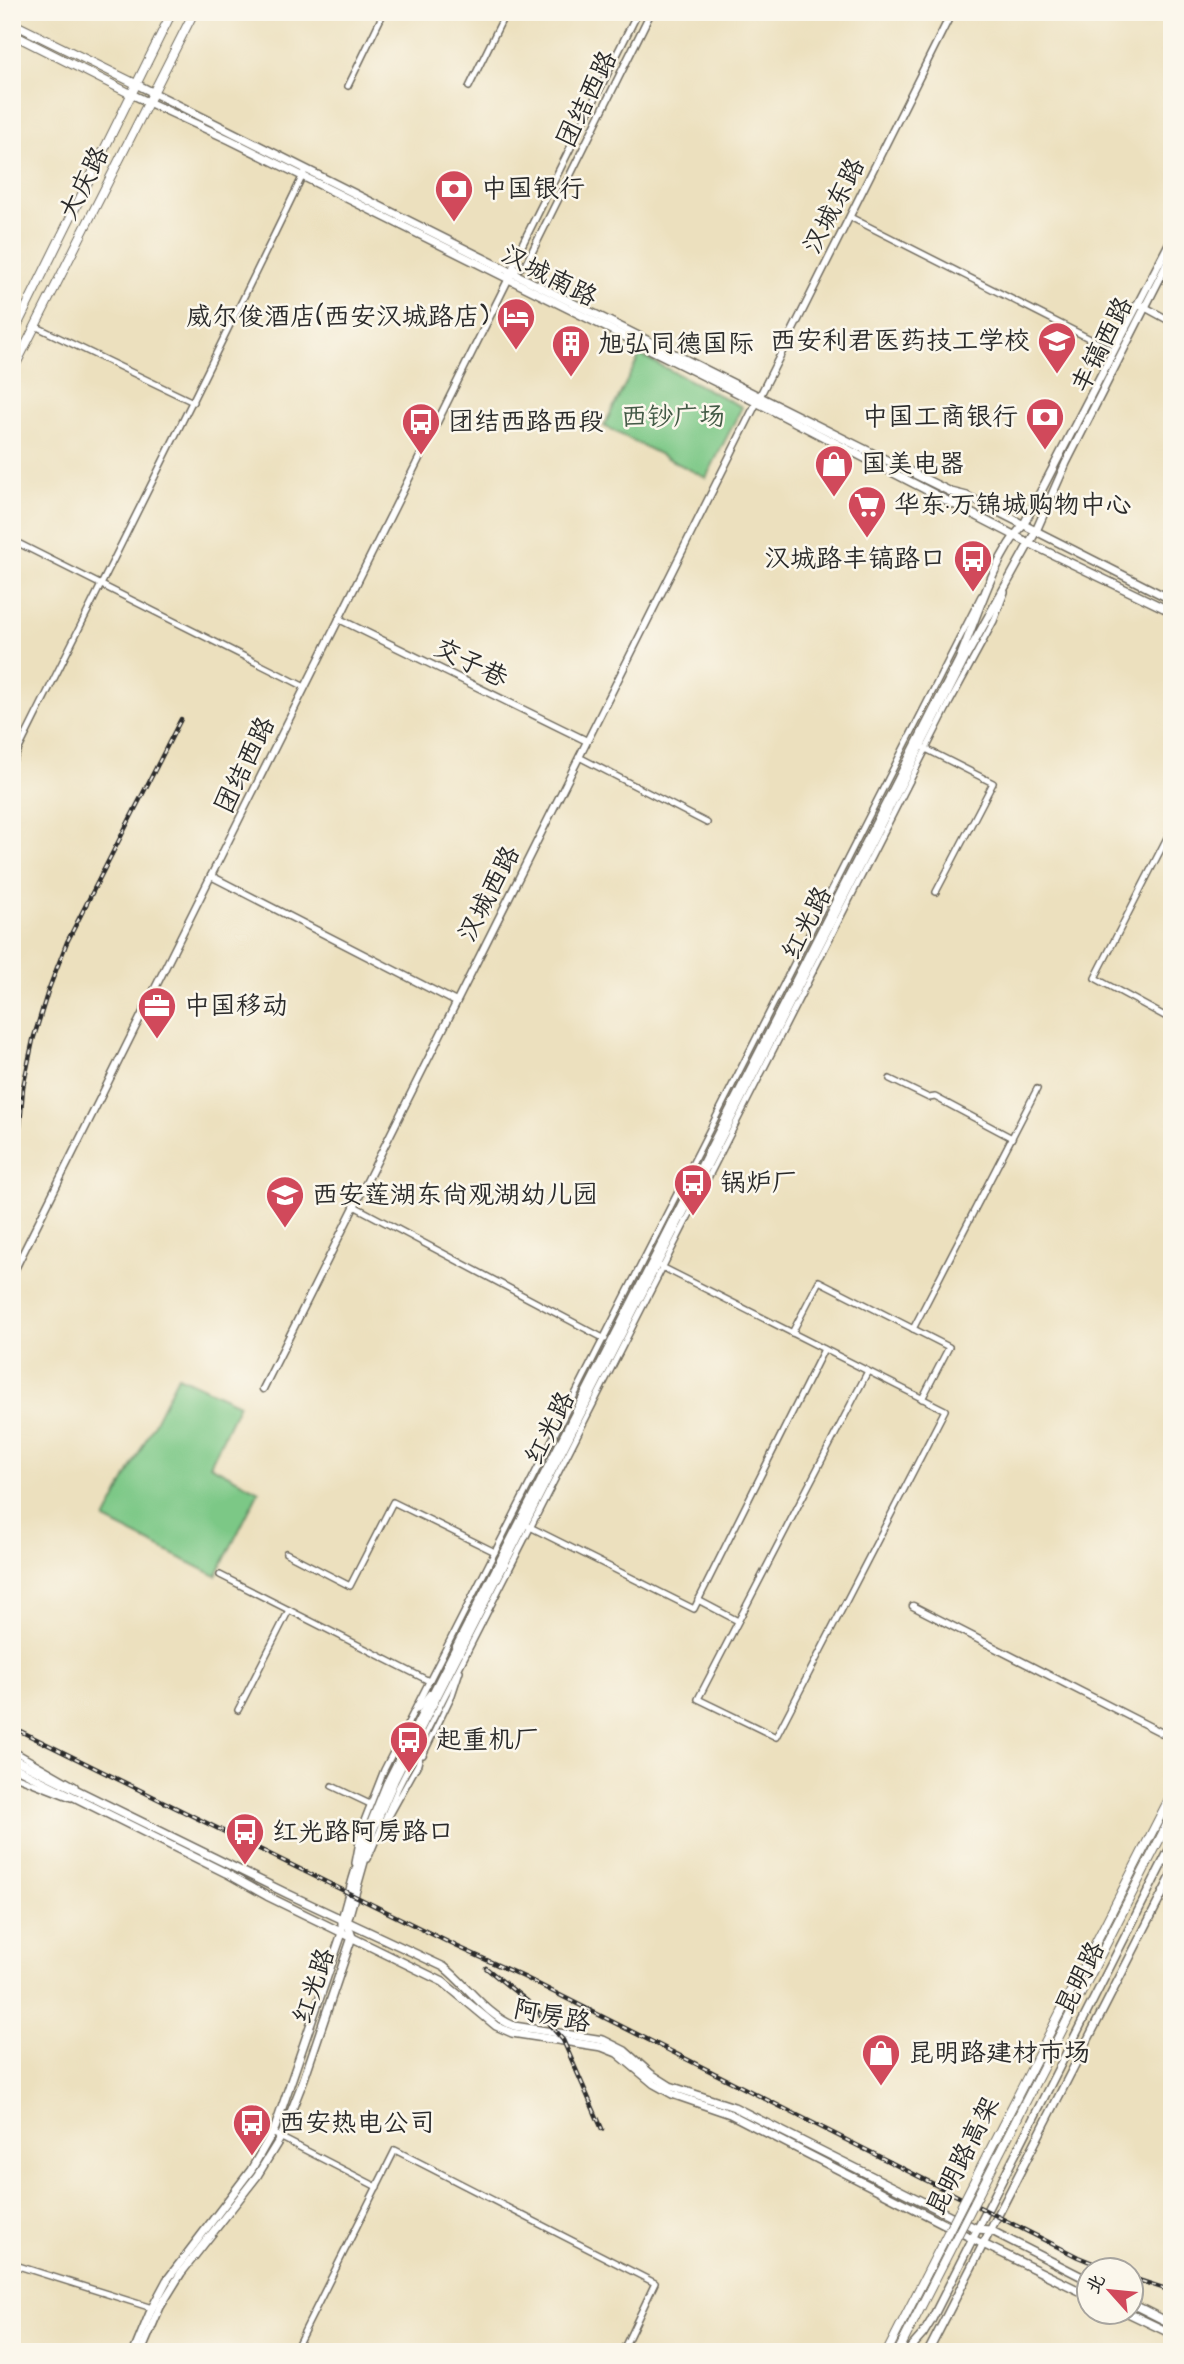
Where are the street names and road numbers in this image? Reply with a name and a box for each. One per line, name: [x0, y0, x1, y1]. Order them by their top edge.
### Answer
street label: 团结西路: [548, 44, 626, 154]
street label: 大庆路: [50, 140, 118, 226]
street label: 汉城东路: [794, 151, 874, 261]
street label: 汉城南路: [494, 236, 604, 316]
street label: 丰镐西路: [1062, 290, 1142, 400]
street label: 交子巷: [428, 630, 514, 696]
street label: 团结西路: [206, 710, 284, 820]
street label: 汉城西路: [449, 839, 529, 949]
street label: 红光路: [773, 880, 841, 966]
street label: 红光路: [516, 1385, 584, 1471]
street label: 昆明路: [1046, 1935, 1114, 2021]
street label: 红光路: [284, 1943, 344, 2029]
street label: 阿房路: [510, 1991, 594, 2041]
street label: 昆明路高架: [917, 2090, 1009, 2222]

